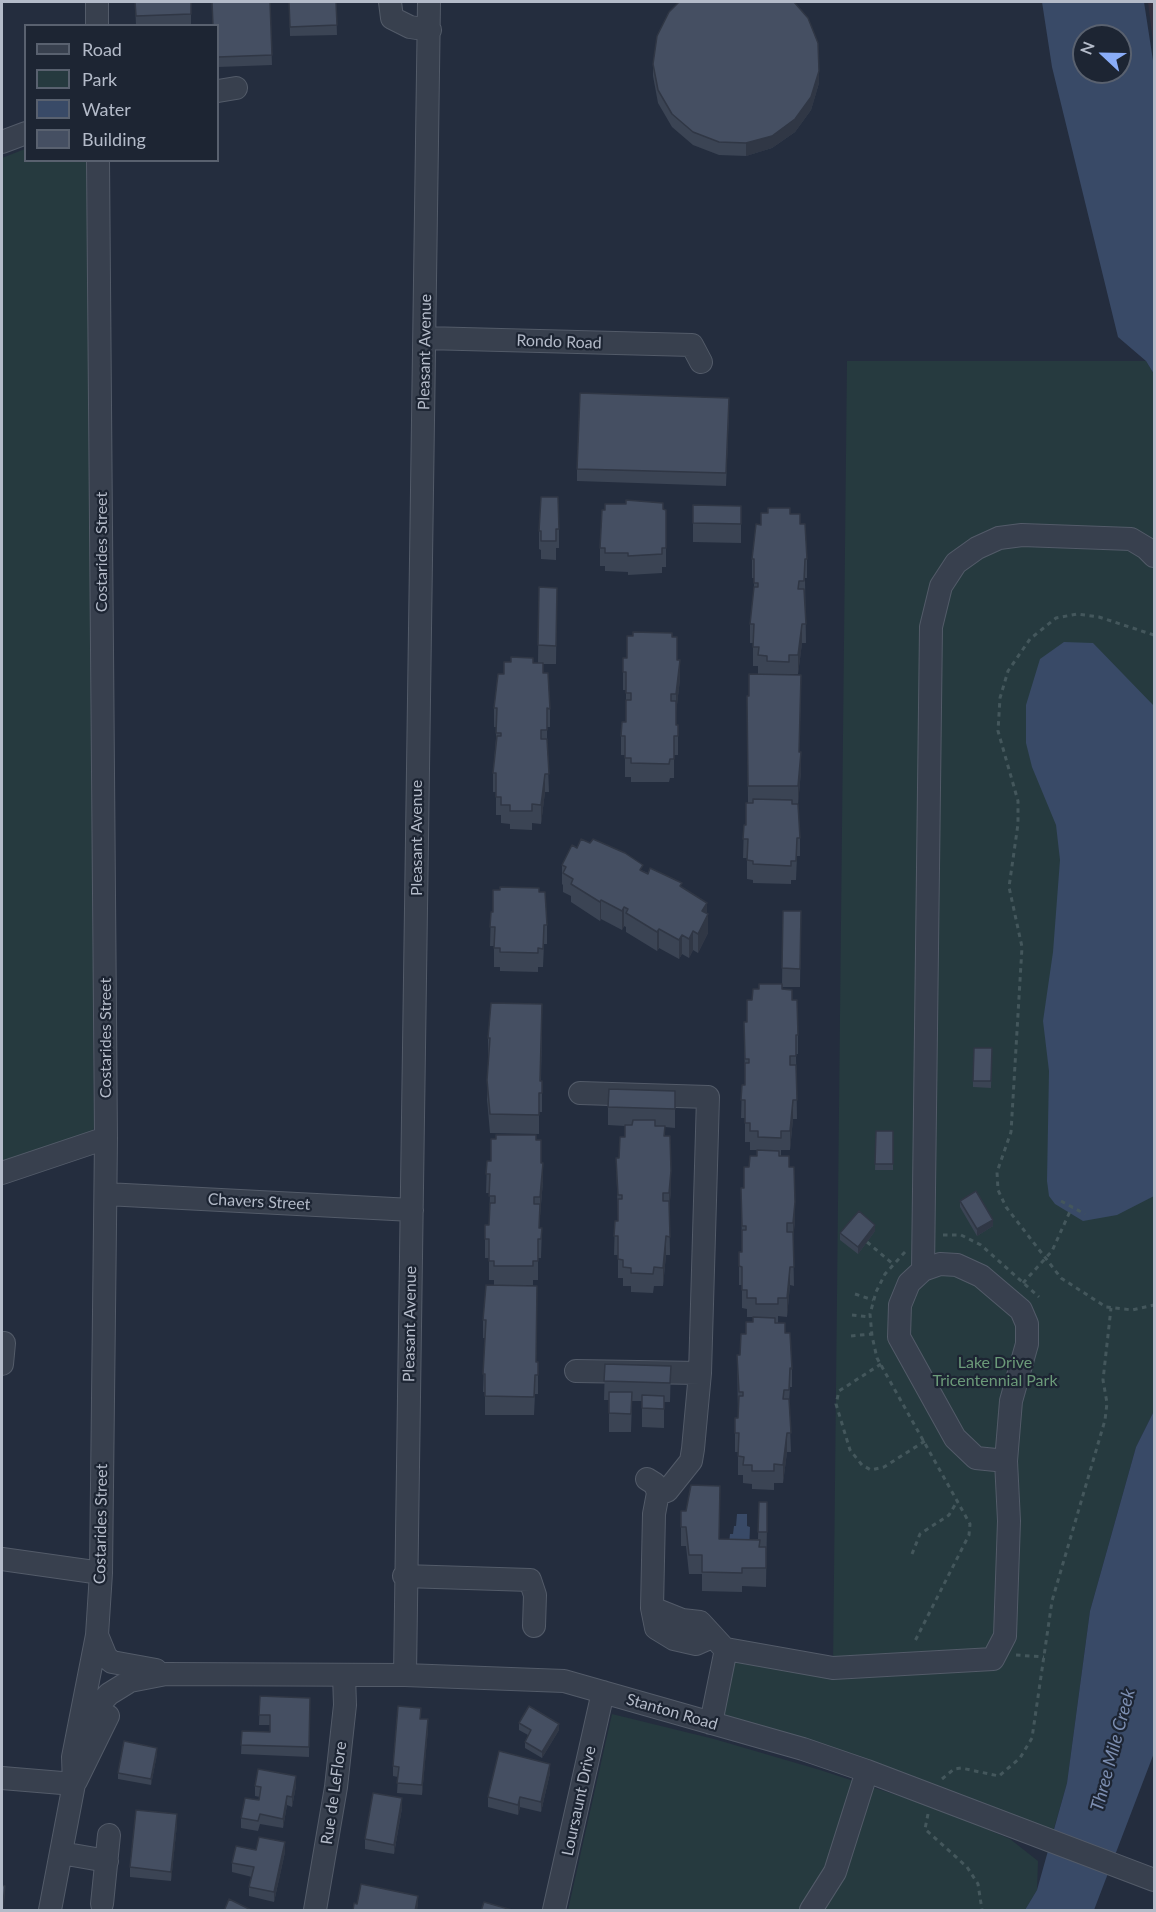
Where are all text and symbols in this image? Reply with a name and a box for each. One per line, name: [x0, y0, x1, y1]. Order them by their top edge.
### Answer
legend: [24, 24, 219, 162]
north arrow: [1072, 24, 1132, 84]
text: Road: [82, 38, 122, 60]
text: N: [1076, 39, 1098, 57]
text: Park: [82, 68, 117, 90]
text: Water: [82, 98, 131, 120]
text: Building: [82, 128, 146, 150]
street label: Pleasant Avenue: [414, 294, 436, 410]
street label: Rondo Road: [516, 331, 602, 353]
street label: Costarides Street: [92, 492, 112, 612]
street label: Pleasant Avenue: [407, 780, 427, 896]
street label: Costarides Street: [96, 978, 116, 1098]
street label: Chavers Street: [207, 1190, 311, 1214]
street label: Pleasant Avenue: [399, 1266, 421, 1382]
park label: Lake Drive Tricentennial Park: [932, 1353, 1058, 1391]
street label: Costarides Street: [90, 1464, 112, 1584]
water label: Three Mile Creek: [1086, 1687, 1140, 1813]
street label: Stanton Road: [624, 1690, 720, 1734]
street label: Rue de LeFlore: [317, 1740, 351, 1846]
street label: Loursaunt Drive: [558, 1744, 600, 1858]

